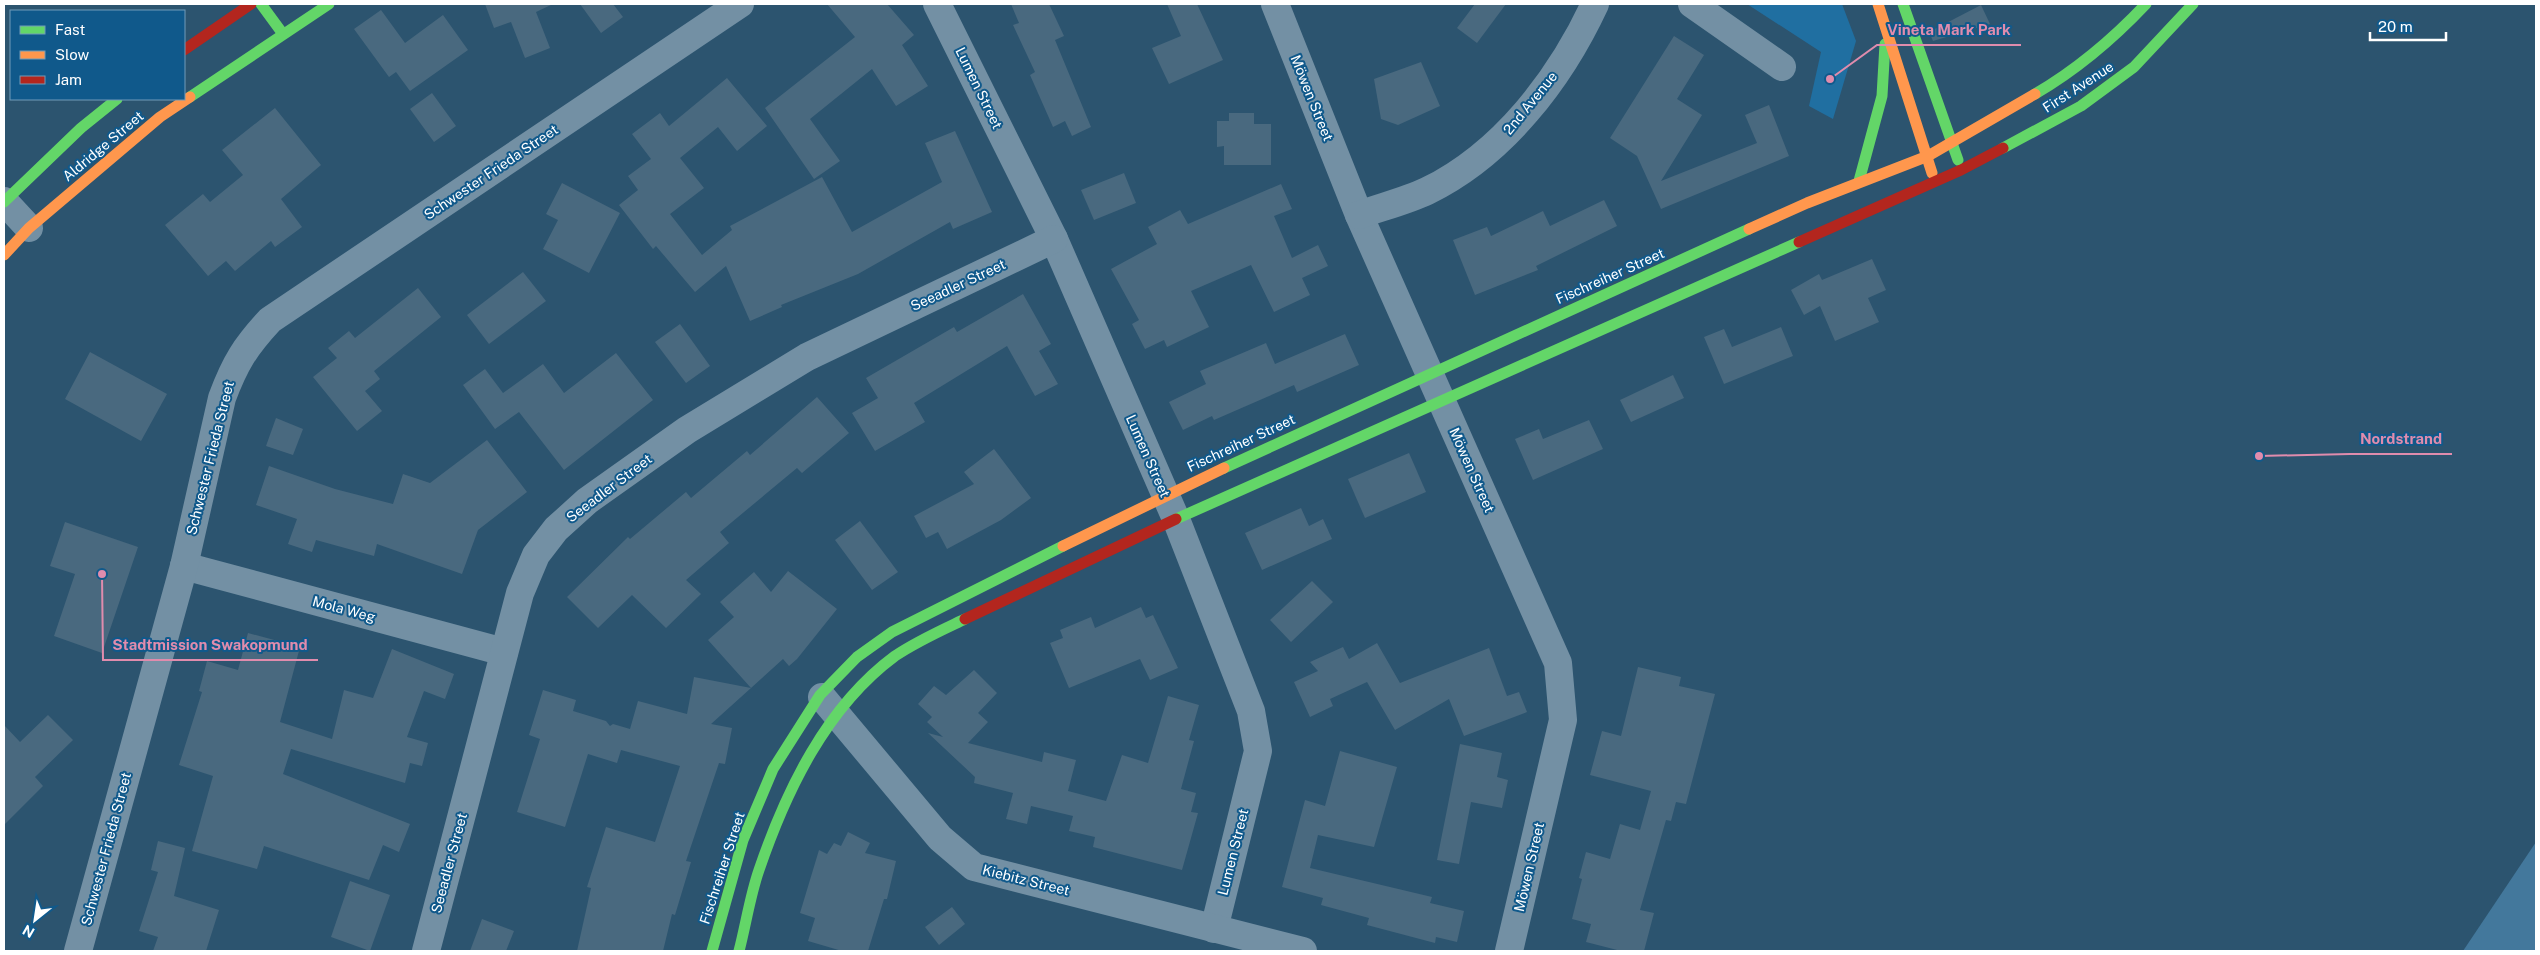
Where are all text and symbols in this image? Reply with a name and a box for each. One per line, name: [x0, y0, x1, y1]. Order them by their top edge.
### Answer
legend: [10, 10, 185, 100]
scale bar: [2370, 10, 2446, 42]
callout: Vineta Mark Park: [1877, 15, 2021, 45]
text: 20 m: [2378, 18, 2413, 35]
text: Fast: [55, 21, 85, 38]
text: Vineta Mark Park: [1887, 21, 2011, 38]
street label: Lumen Street: [952, 45, 1006, 131]
text: Slow: [55, 46, 90, 63]
street label: Möwen Street: [1287, 53, 1337, 143]
street label: First Avenue: [2040, 58, 2116, 116]
street label: 2nd Avenue: [1500, 68, 1560, 138]
text: Jam: [55, 71, 82, 88]
street label: Aldridge Street: [59, 108, 147, 184]
street label: Schwester Frieda Street: [421, 121, 561, 223]
street label: Fischreiher Street: [1553, 245, 1667, 307]
street label: Seeadler Street: [908, 256, 1008, 314]
street label: Schwester Frieda Street: [183, 379, 237, 537]
street label: Fischreiher Street: [1185, 411, 1297, 475]
street label: Lumen Street: [1123, 412, 1173, 500]
callout: Nordstrand: [2350, 424, 2452, 454]
street label: Möwen Street: [1446, 425, 1498, 515]
text: Nordstrand: [2360, 430, 2442, 447]
street label: Seeadler Street: [563, 451, 655, 525]
street label: Mola Weg: [311, 593, 378, 625]
callout: Stadtmission Swakopmund: [103, 630, 318, 660]
text: Stadtmission Swakopmund: [112, 636, 308, 653]
street label: Schwester Frieda Street: [78, 771, 134, 927]
street label: Lumen Street: [1215, 807, 1251, 897]
street label: Fischreiher Street: [696, 810, 748, 926]
street label: Seeadler Street: [428, 811, 470, 915]
street label: Möwen Street: [1511, 821, 1547, 913]
street label: Kiebitz Street: [981, 861, 1071, 899]
north arrow: [10, 895, 60, 945]
text: N: [20, 922, 37, 941]

